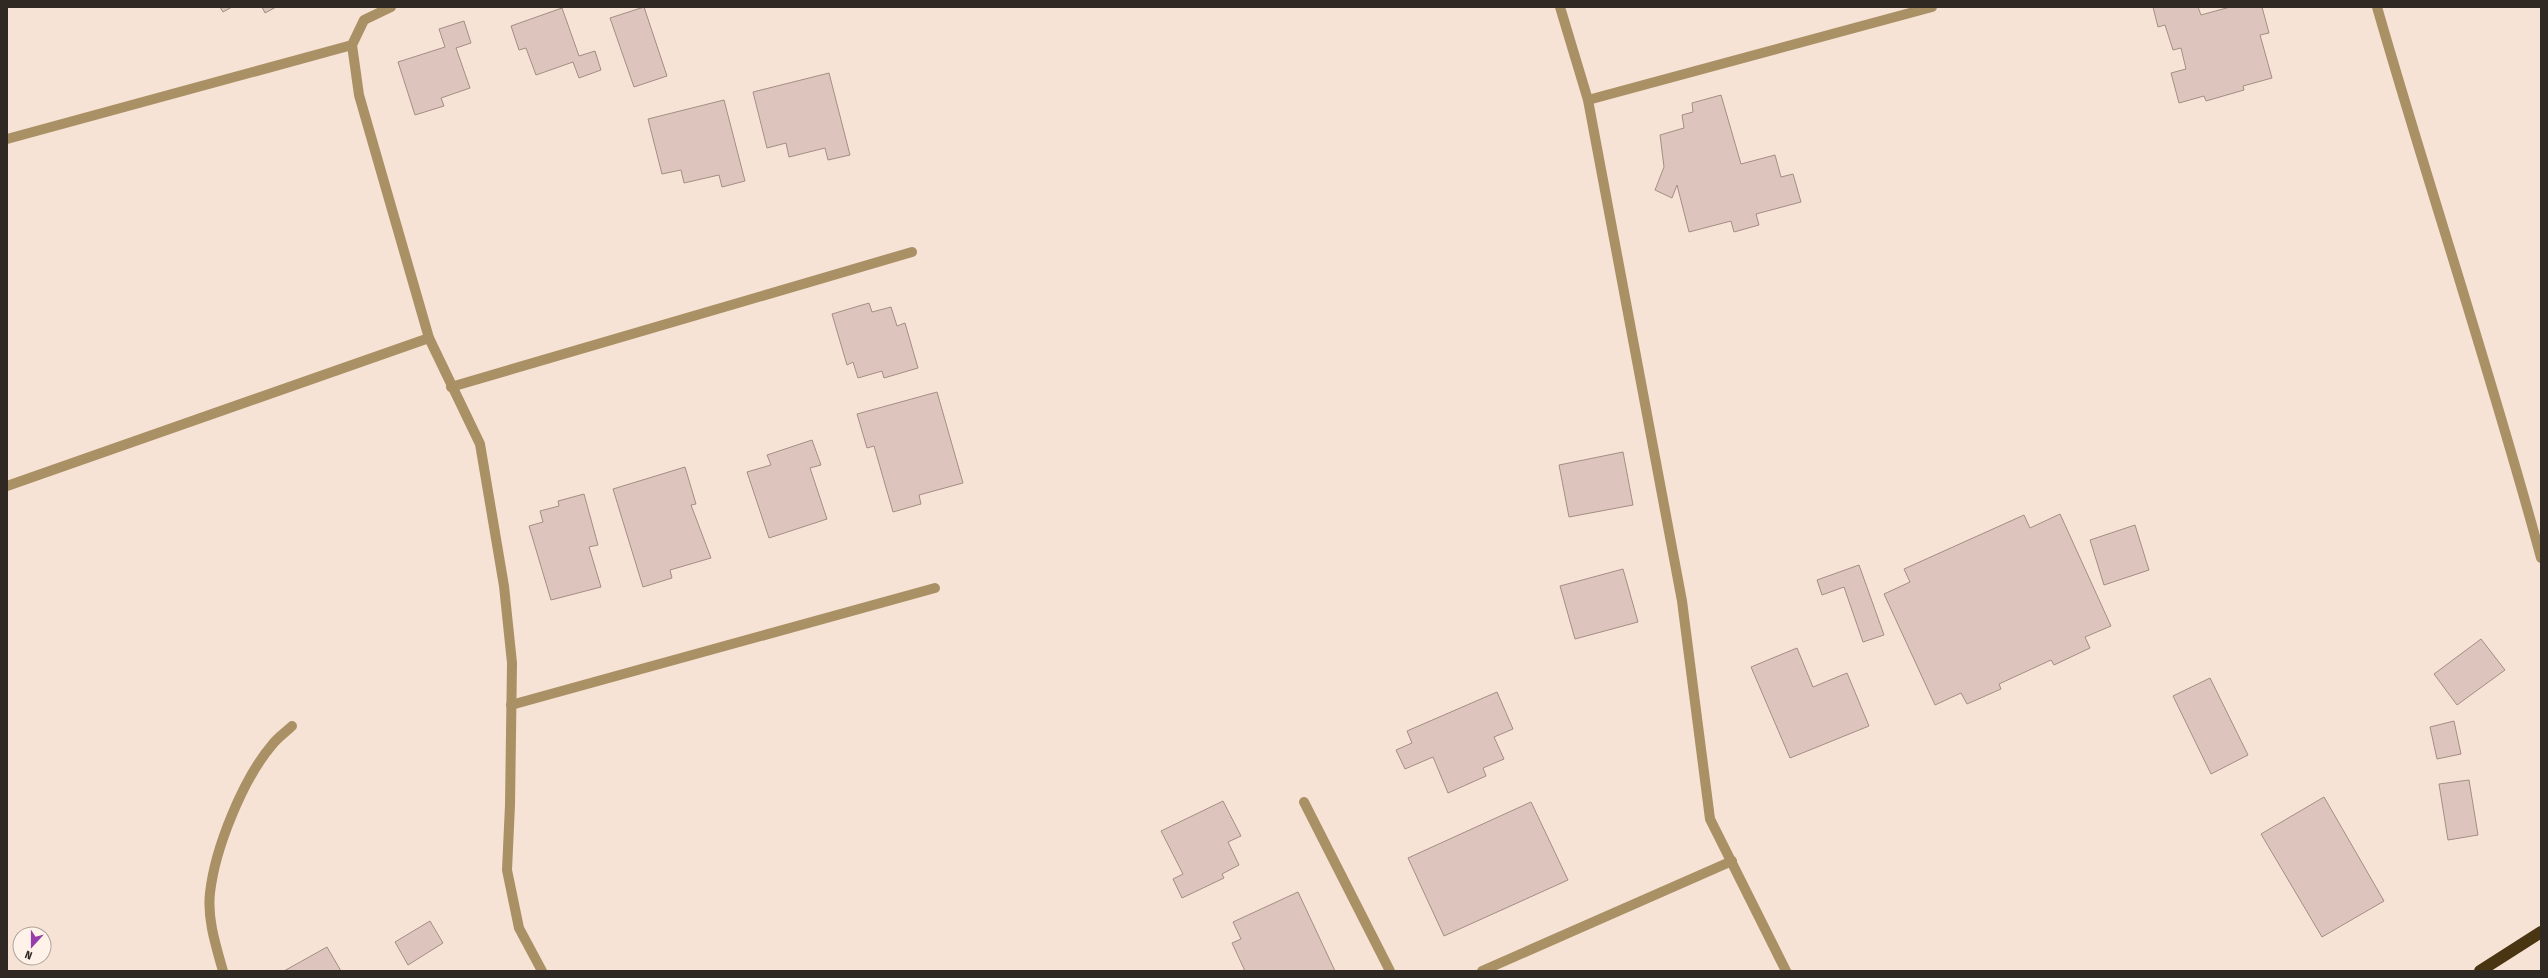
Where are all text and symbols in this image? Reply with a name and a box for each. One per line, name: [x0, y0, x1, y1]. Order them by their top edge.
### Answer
north arrow: [12, 926, 52, 966]
text: N: [23, 948, 34, 962]

